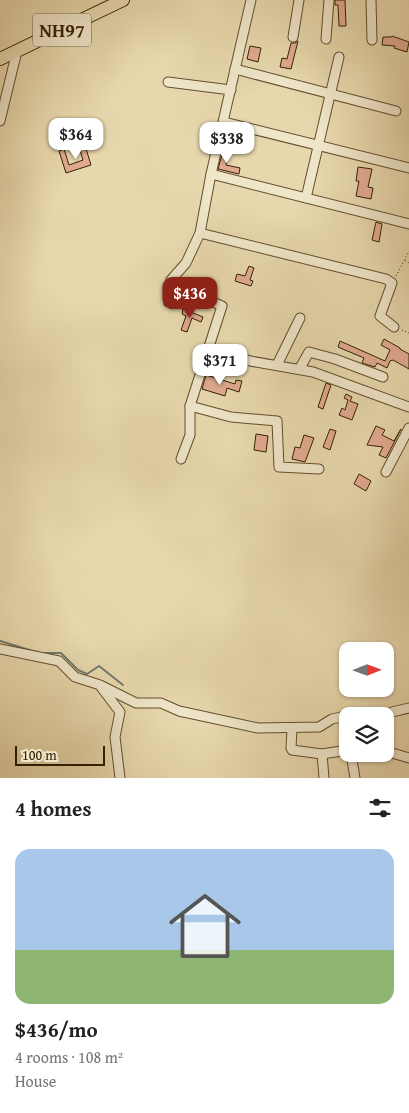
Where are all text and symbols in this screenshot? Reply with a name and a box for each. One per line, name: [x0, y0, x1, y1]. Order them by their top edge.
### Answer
road number: NH97: [33, 14, 91, 46]
pin: $364: [46, 118, 106, 160]
pin: $338: [197, 121, 257, 164]
text: $364: [59, 122, 93, 146]
text: $338: [210, 126, 244, 150]
pin: $436: [160, 276, 220, 319]
text: $436: [173, 281, 207, 305]
pin: $371: [190, 344, 250, 386]
text: $371: [203, 348, 237, 372]
north arrow: [339, 642, 394, 698]
map controls: [339, 642, 394, 762]
button: layers: [339, 707, 394, 762]
scale bar: [15, 743, 105, 766]
text: 100 m: [22, 745, 57, 765]
text: 4 homes: [15, 793, 91, 824]
icon: filters: [366, 794, 394, 822]
icon: home: [160, 881, 250, 971]
text: $436/mo: [15, 1014, 98, 1045]
text: 4 rooms · 108 m²: [15, 1045, 123, 1069]
text: House: [15, 1069, 56, 1093]

